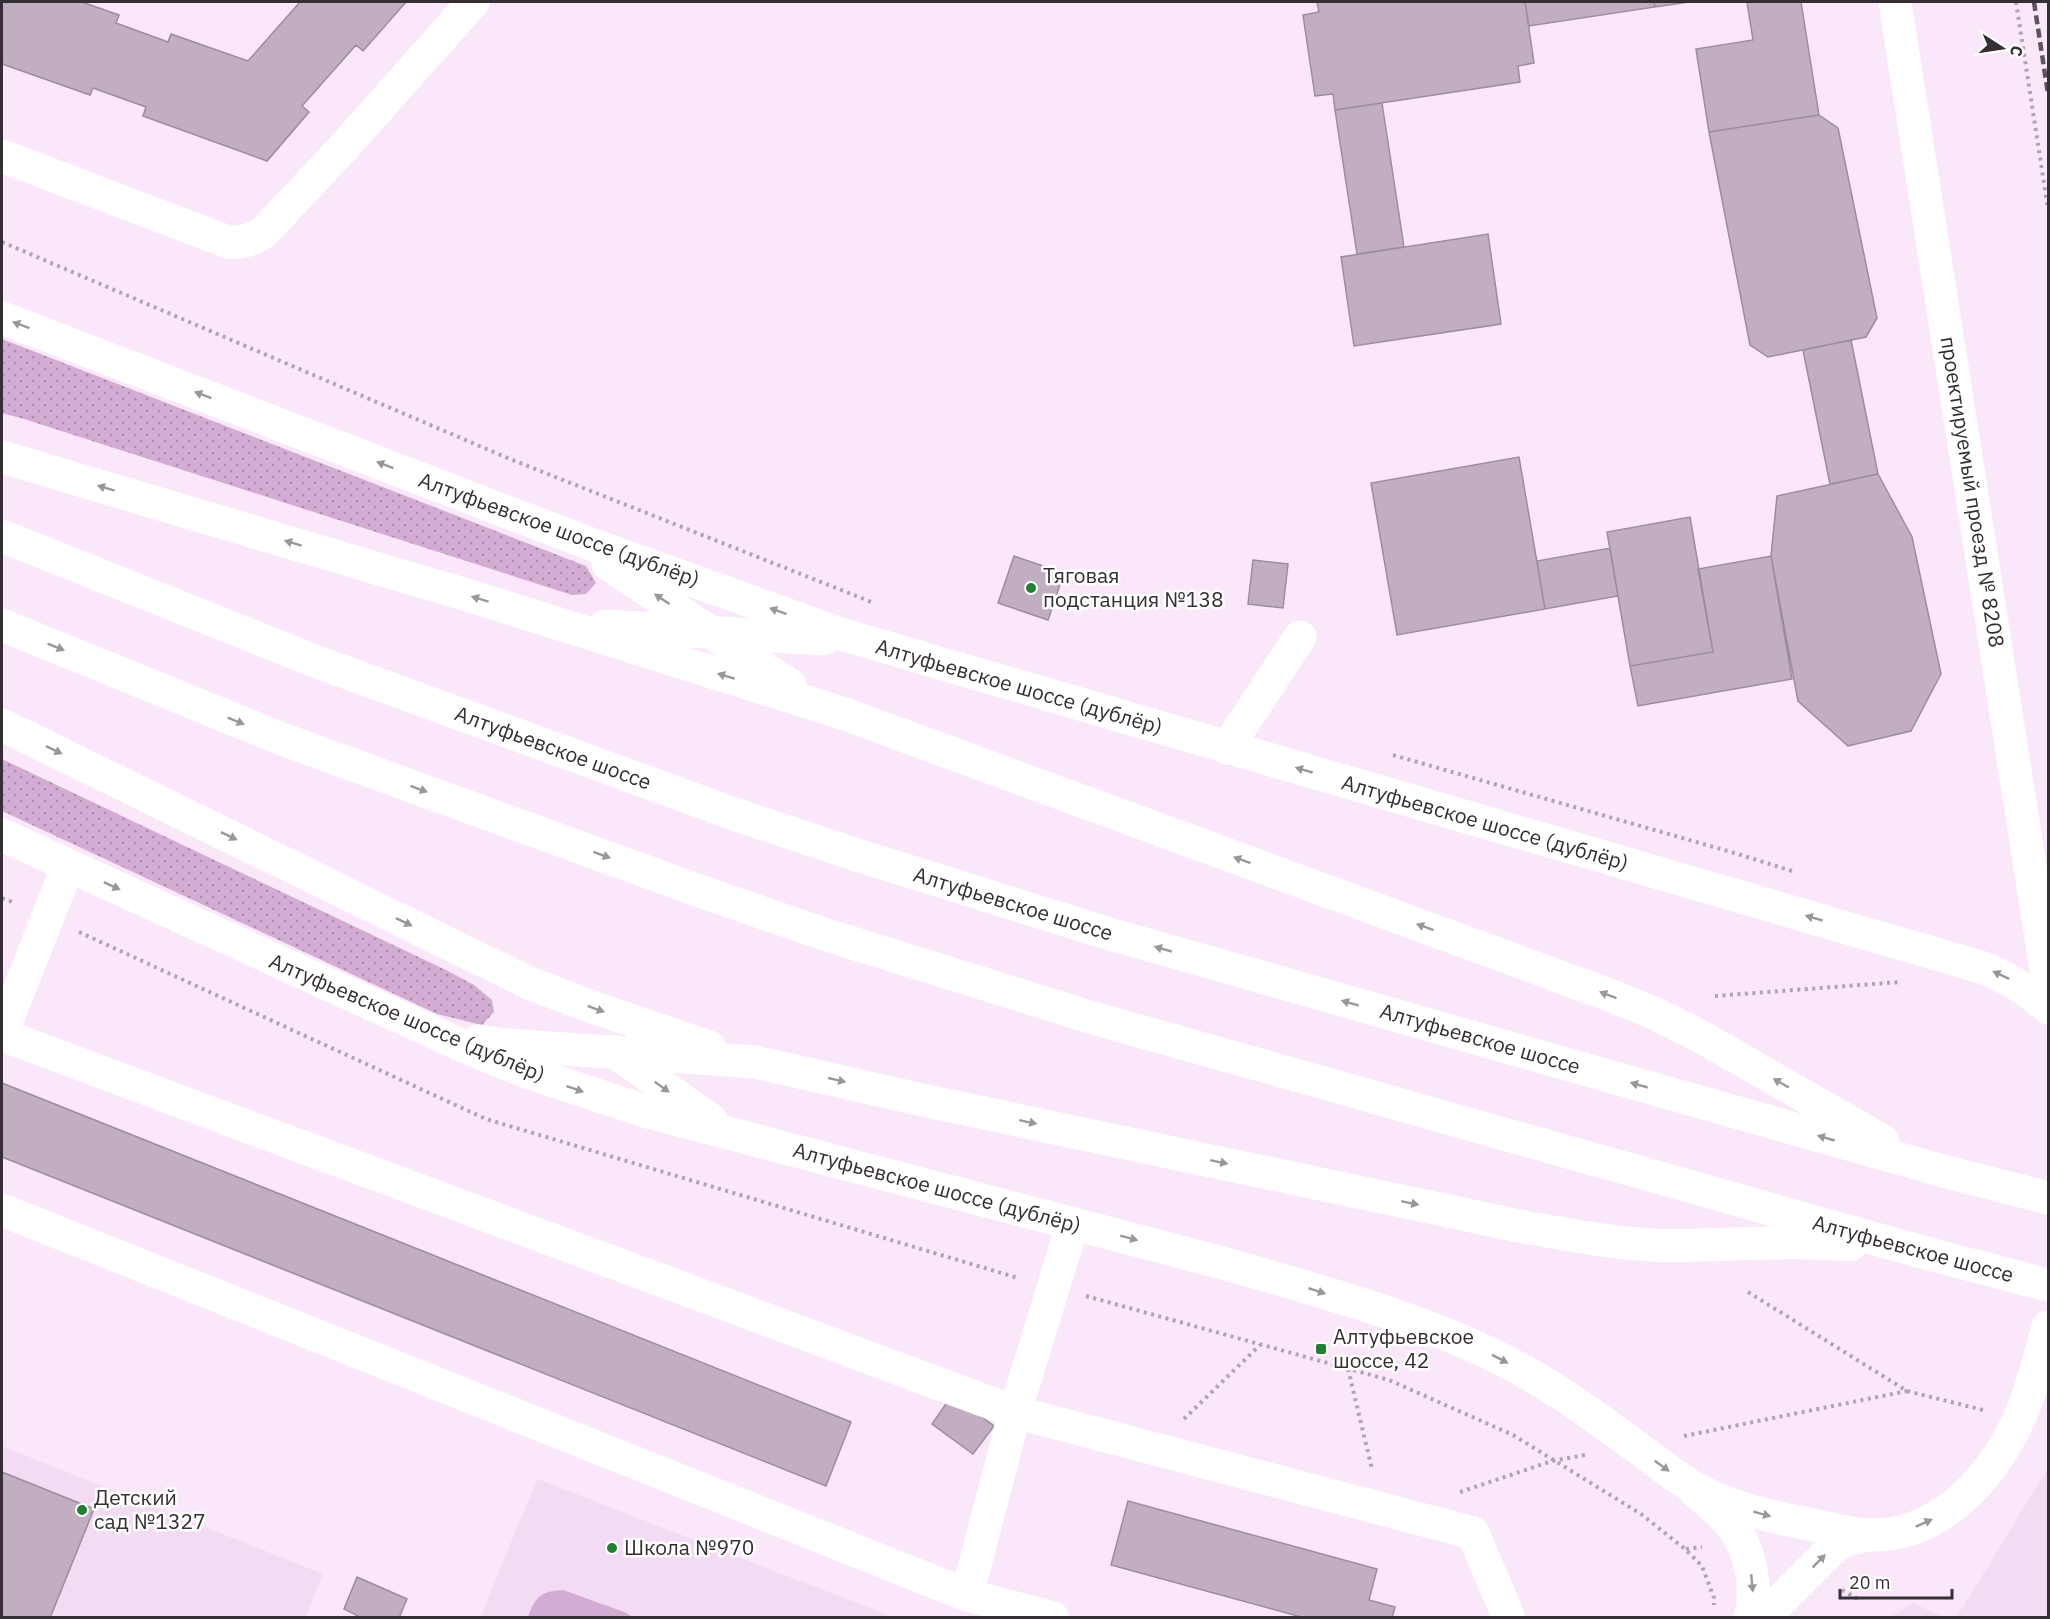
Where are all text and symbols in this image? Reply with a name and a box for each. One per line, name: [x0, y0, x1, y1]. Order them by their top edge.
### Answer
north arrow: [1972, 18, 2032, 78]
text: С: [2006, 44, 2028, 58]
one-way arrow: [11, 320, 29, 330]
street label: проектируемый проезд № 8208: [1935, 334, 2011, 649]
one-way arrow: [194, 390, 212, 399]
one-way arrow: [376, 460, 394, 469]
street label: Алтуфьевское шоссе (дублёр): [415, 465, 704, 593]
one-way arrow: [97, 483, 115, 492]
one-way arrow: [284, 538, 302, 547]
place label: Тяговая подстанция №138: [1043, 561, 1224, 613]
marker: Тяговая подстанция №138: [1024, 581, 1038, 595]
one-way arrow: [471, 594, 489, 603]
one-way arrow: [654, 594, 670, 605]
one-way arrow: [769, 606, 787, 616]
street label: Алтуфьевское шоссе (дублёр): [873, 632, 1166, 740]
one-way arrow: [47, 642, 65, 652]
one-way arrow: [717, 671, 735, 680]
street label: Алтуфьевское шоссе: [451, 699, 655, 796]
one-way arrow: [228, 716, 246, 726]
one-way arrow: [45, 745, 63, 755]
one-way arrow: [1295, 765, 1313, 774]
street label: Алтуфьевское шоссе (дублёр): [1339, 768, 1632, 876]
one-way arrow: [410, 784, 428, 794]
one-way arrow: [221, 832, 238, 841]
one-way arrow: [593, 851, 611, 861]
one-way arrow: [1233, 854, 1251, 864]
street label: Алтуфьевское шоссе: [910, 859, 1116, 947]
one-way arrow: [103, 882, 120, 891]
one-way arrow: [1805, 913, 1823, 922]
one-way arrow: [396, 917, 413, 927]
one-way arrow: [1416, 922, 1434, 932]
one-way arrow: [1154, 944, 1172, 953]
street label: Алтуфьевское шоссе (дублёр): [265, 946, 550, 1088]
one-way arrow: [1992, 971, 2009, 980]
one-way arrow: [1598, 990, 1616, 1000]
street label: Алтуфьевское шоссе: [1377, 996, 1584, 1080]
one-way arrow: [1341, 997, 1359, 1007]
one-way arrow: [587, 1004, 605, 1014]
one-way arrow: [828, 1076, 847, 1086]
one-way arrow: [1772, 1078, 1789, 1088]
one-way arrow: [1630, 1079, 1648, 1089]
one-way arrow: [655, 1080, 670, 1092]
one-way arrow: [566, 1084, 584, 1094]
one-way arrow: [1019, 1118, 1038, 1127]
one-way arrow: [1817, 1133, 1835, 1142]
street label: Алтуфьевское шоссе (дублёр): [790, 1135, 1084, 1239]
one-way arrow: [1209, 1158, 1228, 1167]
one-way arrow: [1400, 1198, 1419, 1208]
street label: Алтуфьевское шоссе: [1810, 1208, 2017, 1288]
one-way arrow: [1120, 1234, 1138, 1243]
one-way arrow: [1308, 1286, 1326, 1296]
place label: Алтуфьевское шоссе, 42: [1333, 1322, 1474, 1374]
marker: Алтуфьевское шоссе, 42: [1314, 1342, 1328, 1356]
one-way arrow: [1491, 1354, 1508, 1363]
one-way arrow: [1654, 1460, 1670, 1472]
place label: Детский сад №1327: [94, 1483, 206, 1535]
marker: Детский сад №1327: [75, 1503, 89, 1517]
one-way arrow: [1753, 1510, 1771, 1520]
one-way arrow: [1915, 1518, 1933, 1528]
place label: Школа №970: [624, 1533, 754, 1561]
marker: Школа №970: [605, 1541, 619, 1555]
one-way arrow: [1812, 1553, 1826, 1568]
scale bar: [1840, 1562, 1952, 1600]
text: 20 m: [1849, 1571, 1891, 1594]
one-way arrow: [1747, 1574, 1757, 1593]

